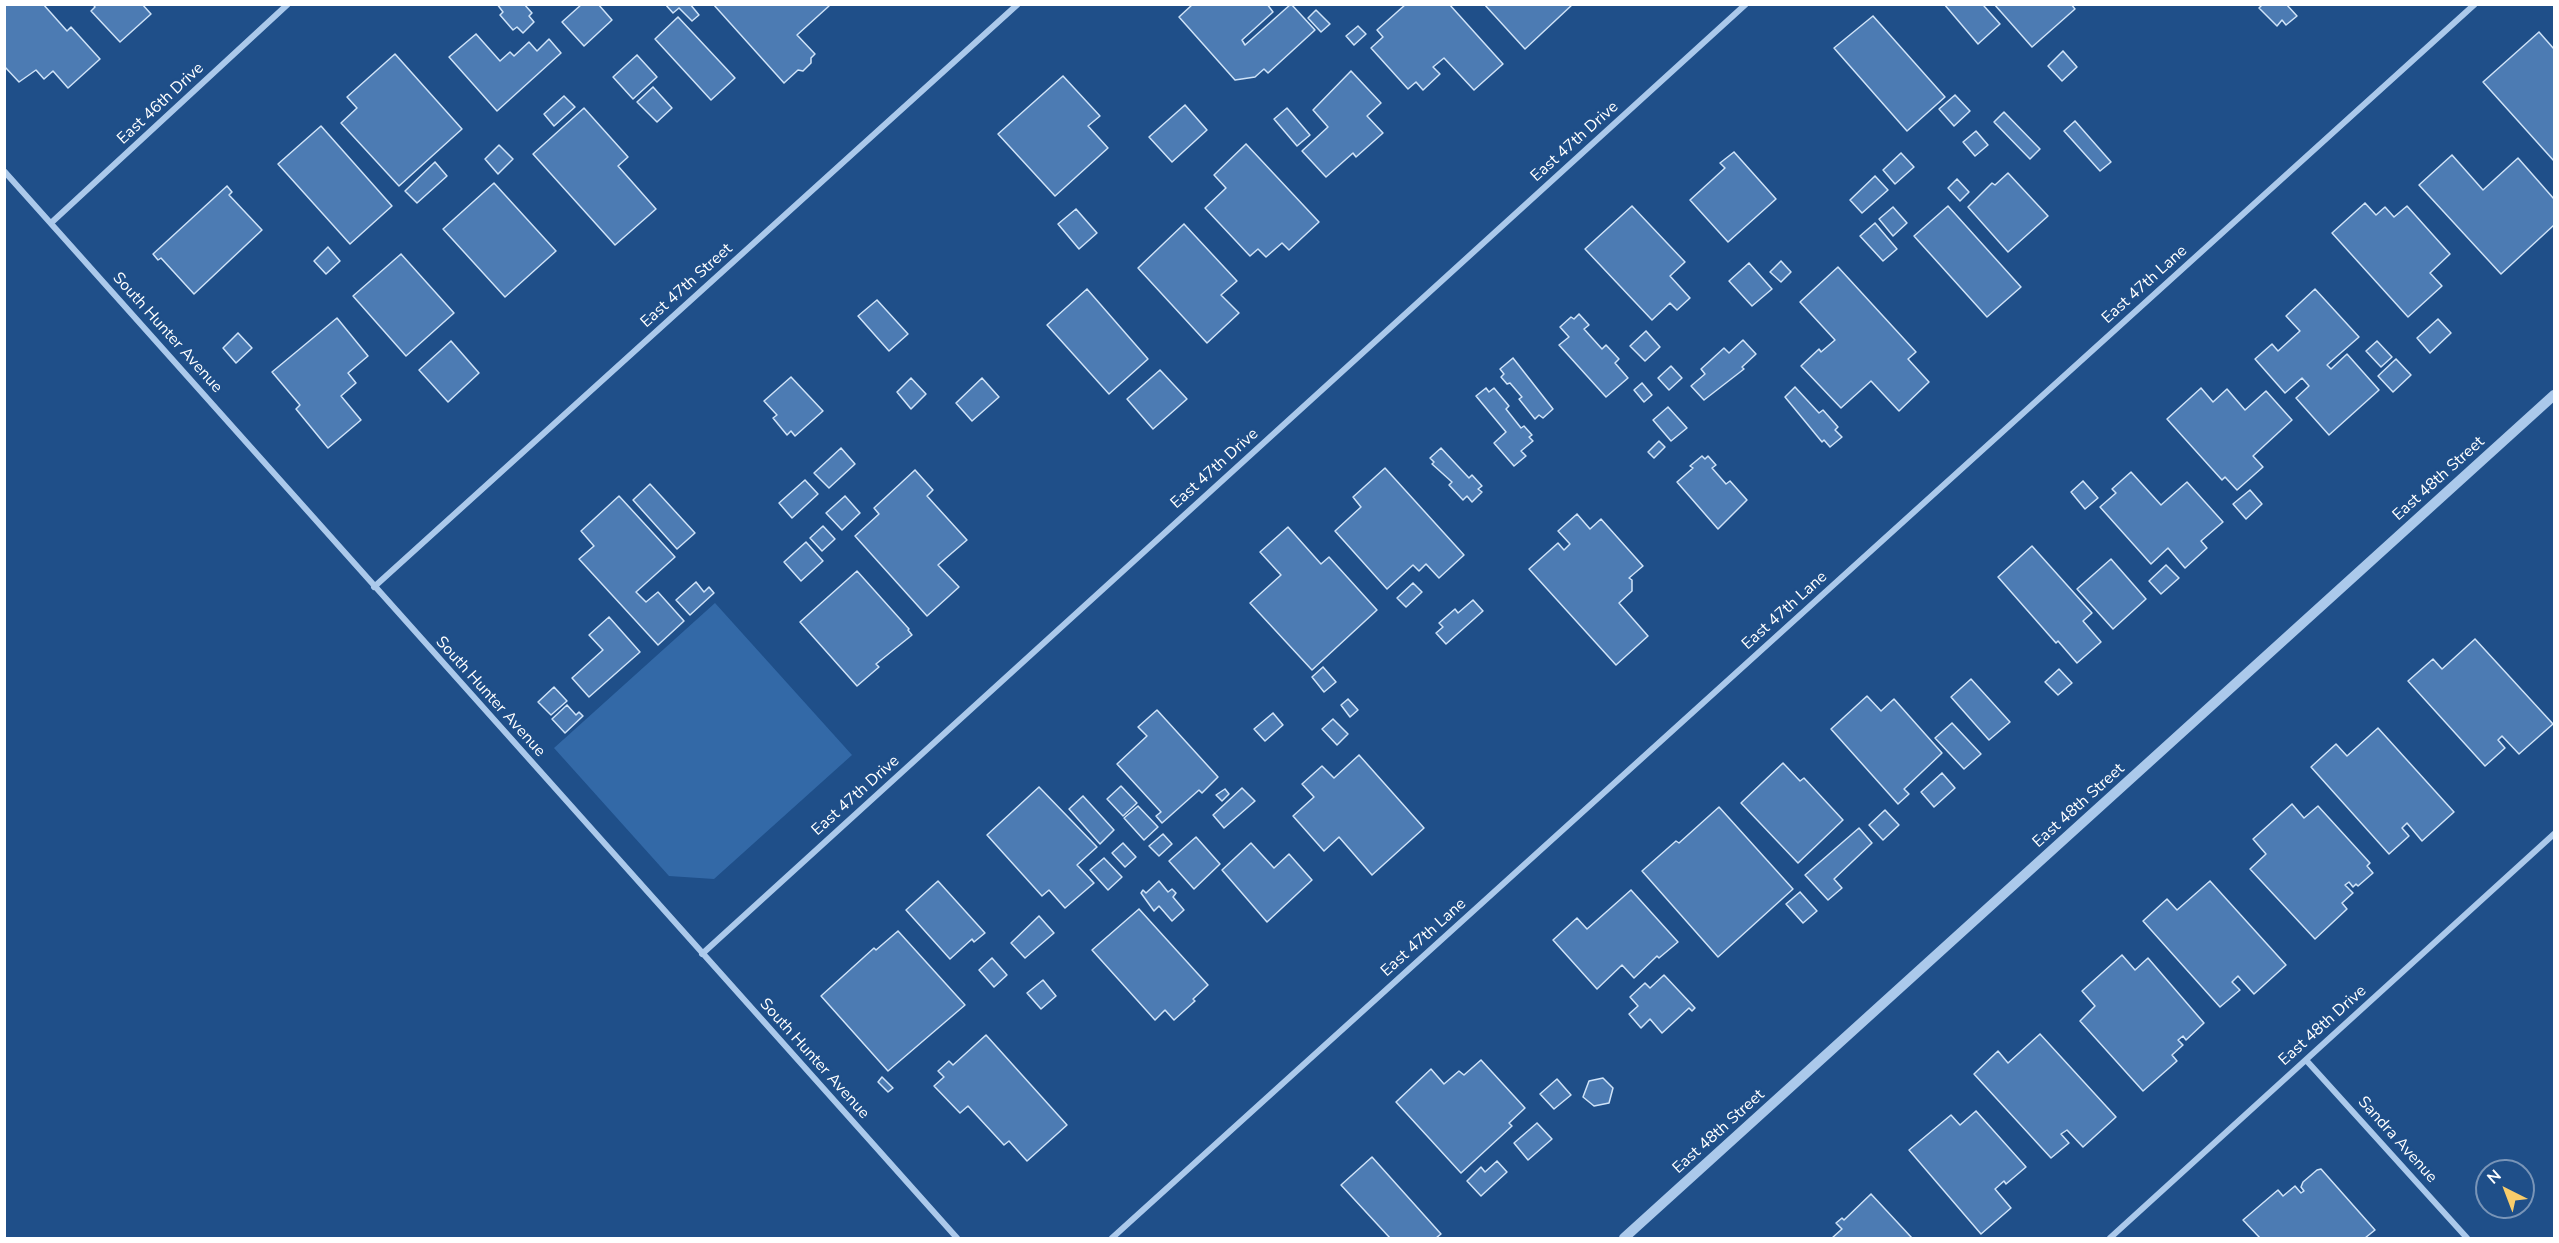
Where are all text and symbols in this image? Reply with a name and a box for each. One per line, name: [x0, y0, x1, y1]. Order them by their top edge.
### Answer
street label: East 46th Drive: [114, 59, 208, 149]
street label: East 47th Drive: [1527, 98, 1623, 186]
street label: East 47th Street: [637, 240, 737, 332]
street label: East 47th Lane: [2099, 242, 2191, 328]
street label: South Hunter Avenue: [108, 269, 226, 397]
street label: East 47th Drive: [1167, 425, 1263, 513]
street label: East 48th Street: [2389, 433, 2489, 525]
street label: East 47th Lane: [1739, 568, 1831, 654]
street label: South Hunter Avenue: [431, 633, 549, 761]
street label: East 47th Drive: [808, 752, 904, 840]
street label: East 48th Street: [2029, 760, 2129, 852]
street label: East 47th Lane: [1378, 895, 1470, 981]
street label: East 48th Drive: [2275, 982, 2371, 1070]
street label: South Hunter Avenue: [755, 995, 873, 1123]
street label: East 48th Street: [1669, 1086, 1769, 1178]
street label: Sandra Avenue: [2353, 1093, 2441, 1187]
north arrow: [2475, 1159, 2535, 1219]
text: N: [2482, 1165, 2506, 1189]

